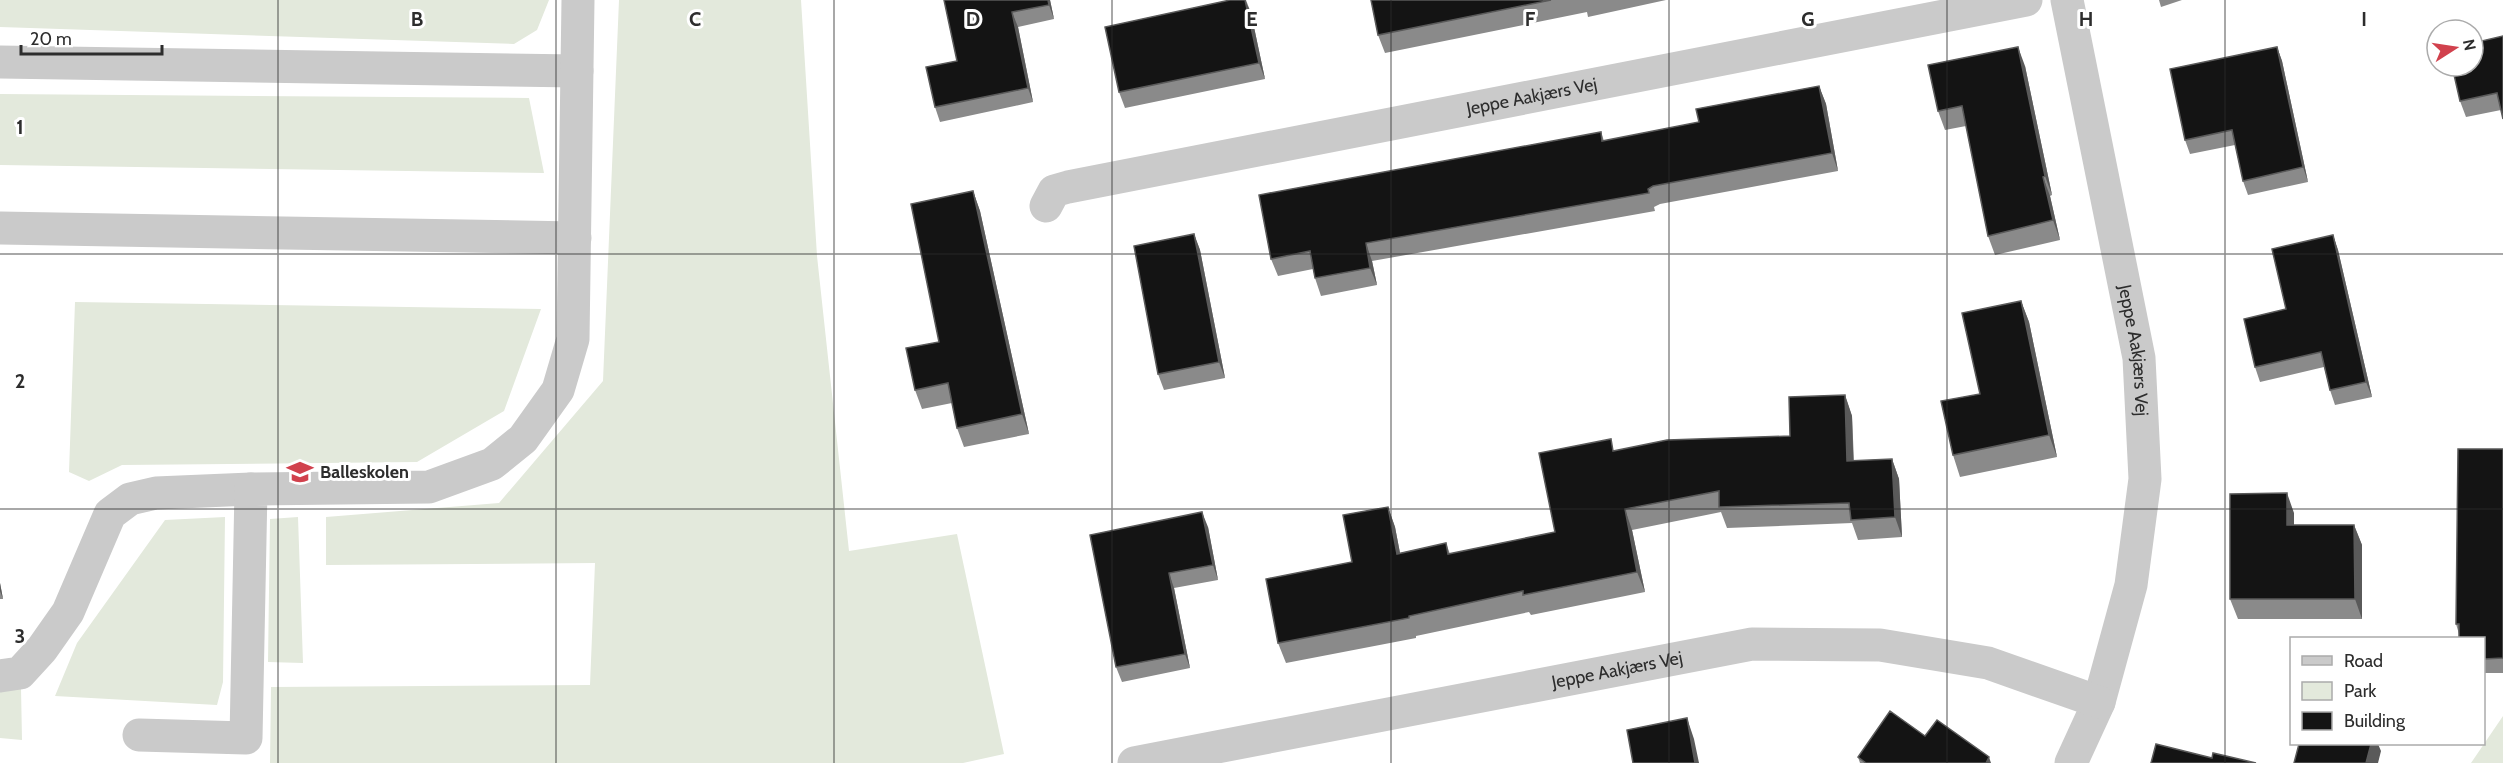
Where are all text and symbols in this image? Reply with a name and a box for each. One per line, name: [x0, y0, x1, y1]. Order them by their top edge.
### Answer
text: B: [411, 7, 423, 31]
text: C: [689, 7, 701, 31]
text: D: [966, 7, 980, 31]
text: E: [1246, 7, 1258, 31]
text: F: [1525, 7, 1536, 31]
text: G: [1801, 7, 1815, 31]
text: H: [2079, 7, 2093, 31]
text: I: [2361, 7, 2367, 31]
scale bar: [21, 18, 162, 56]
north arrow: [2425, 18, 2485, 78]
text: 20 m: [30, 28, 72, 50]
text: N: [2459, 37, 2480, 52]
street label: Jeppe Aakjærs Vej: [1463, 73, 1599, 120]
text: 1: [16, 115, 24, 139]
street label: Jeppe Aakjærs Vej: [2113, 282, 2153, 417]
text: 2: [15, 369, 25, 393]
school or university icon: Balleskolen: [285, 457, 315, 487]
place label: Balleskolen: [320, 461, 409, 483]
text: 3: [15, 624, 25, 648]
legend: [2290, 637, 2485, 745]
street label: Jeppe Aakjærs Vej: [1549, 647, 1684, 694]
text: Road: [2344, 650, 2383, 672]
text: Park: [2344, 680, 2377, 702]
text: Building: [2344, 710, 2406, 732]

